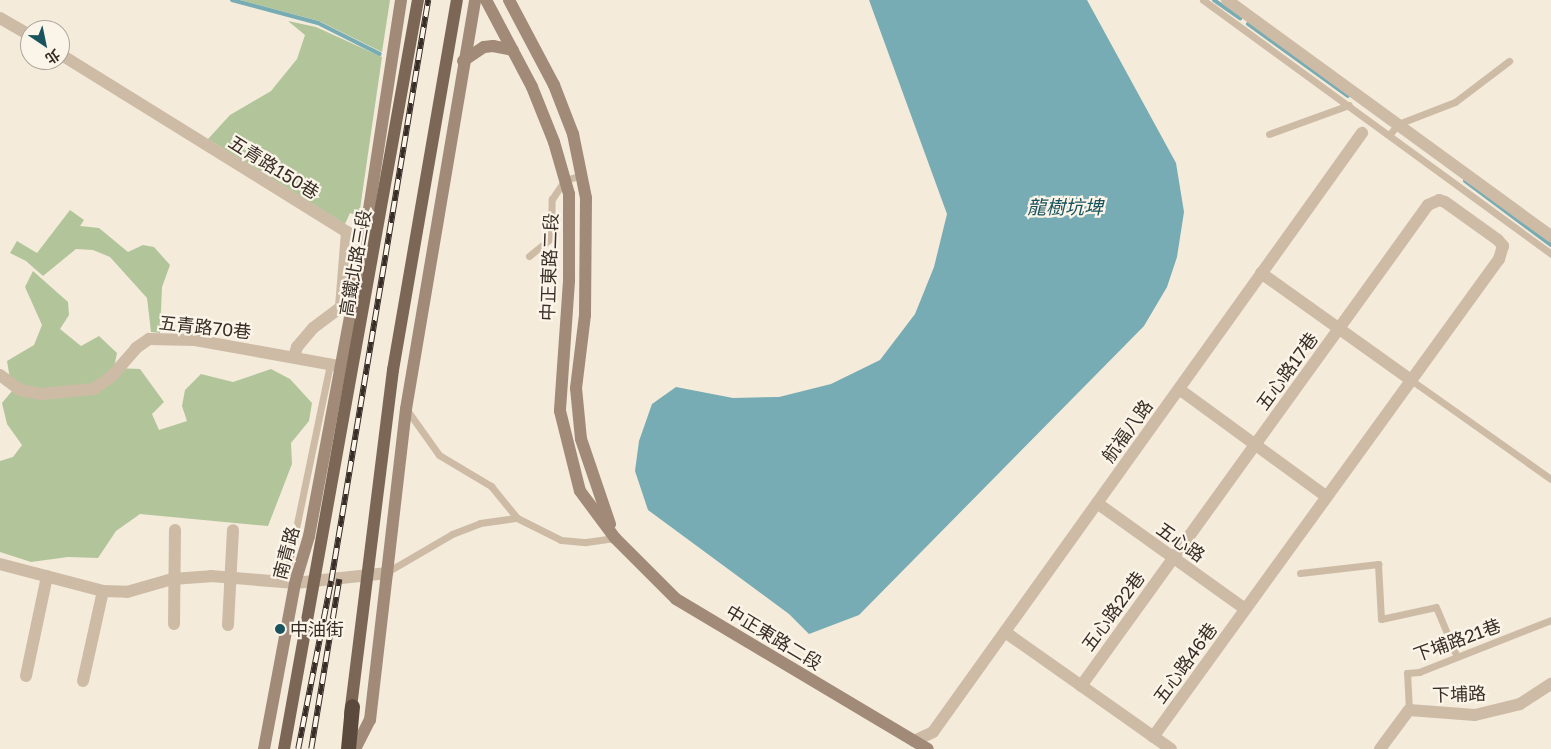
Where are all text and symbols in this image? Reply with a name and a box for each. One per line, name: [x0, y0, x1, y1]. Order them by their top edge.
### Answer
north arrow: [20, 20, 70, 70]
text: 北: [43, 46, 64, 68]
street label: 五青路150巷: [225, 131, 323, 203]
water label: 龍樹坑埤: [1027, 196, 1103, 218]
street label: 高鐵北路三段: [335, 208, 375, 318]
street label: 中正東路二段: [536, 213, 562, 321]
street label: 五青路70巷: [158, 311, 252, 343]
street label: 五心路17巷: [1252, 328, 1322, 414]
street label: 航福八路: [1097, 396, 1157, 466]
street label: 五心路: [1153, 518, 1209, 566]
street label: 南青路: [269, 524, 303, 582]
street label: 五心路22巷: [1077, 567, 1149, 655]
street label: 中正東路二段: [722, 600, 826, 674]
street label: 下埔路21巷: [1410, 614, 1504, 666]
place label: 中油街: [290, 618, 344, 640]
street label: 五心路46巷: [1149, 619, 1221, 707]
marker: 中油街: [274, 623, 286, 635]
street label: 下埔路: [1432, 682, 1486, 706]

